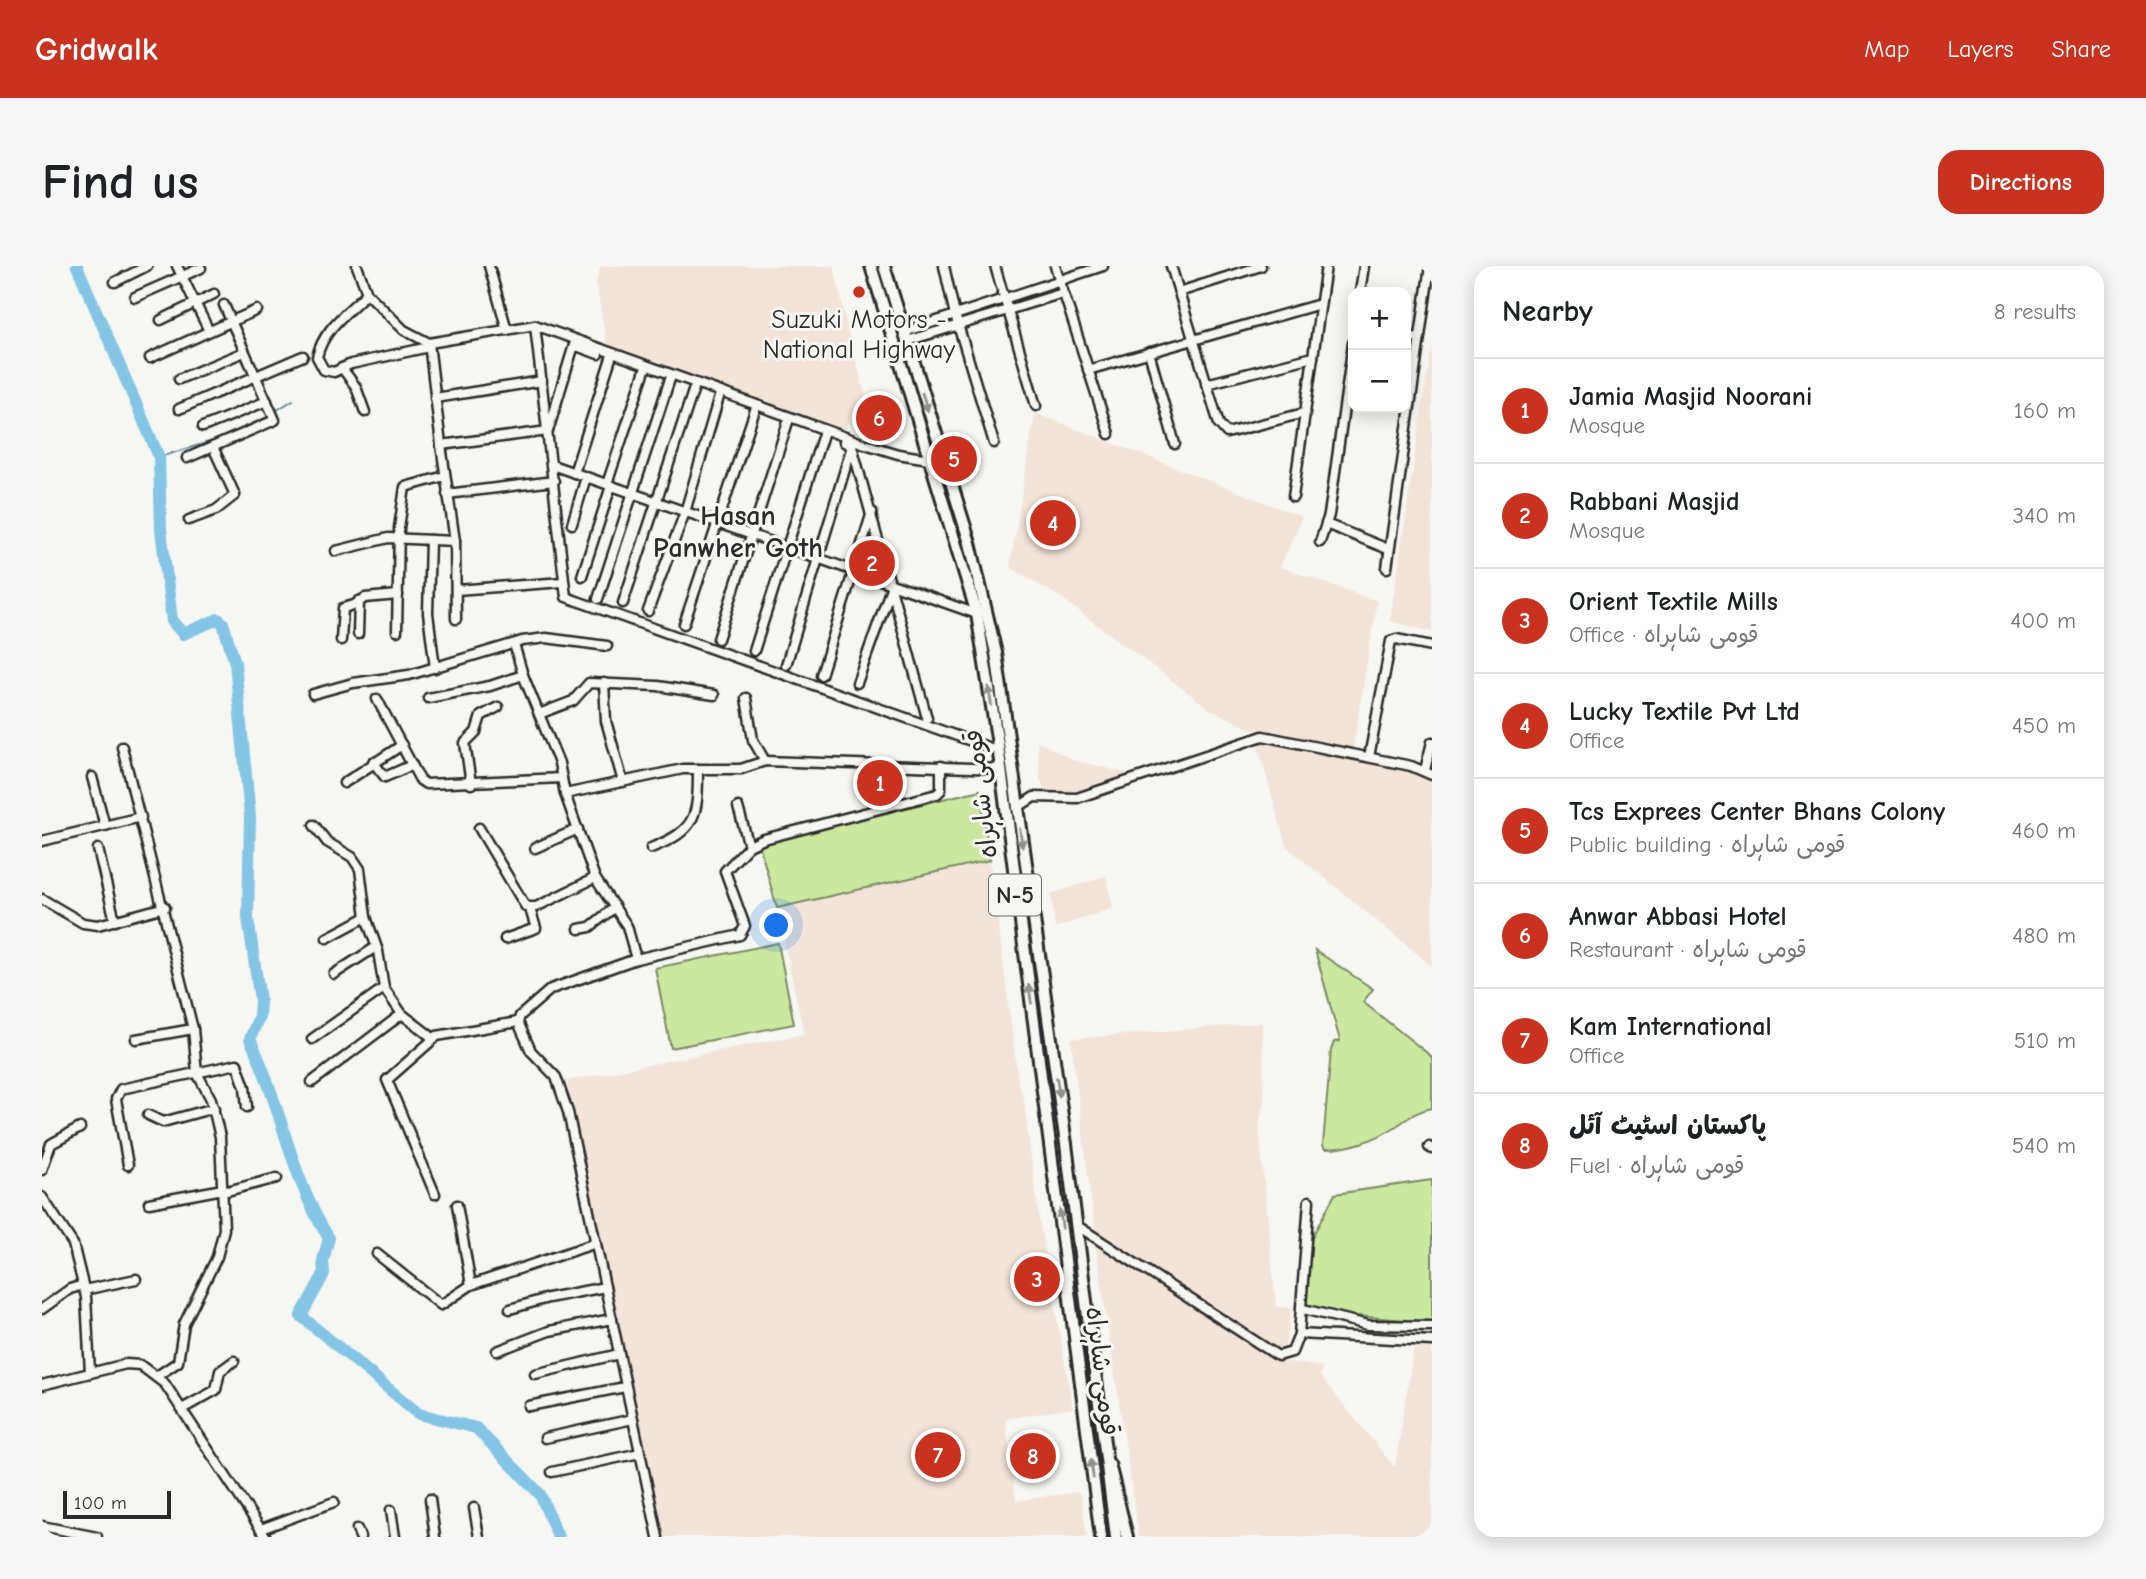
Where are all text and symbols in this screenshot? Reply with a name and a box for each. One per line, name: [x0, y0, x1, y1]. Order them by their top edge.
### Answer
text: Gridwalk: [35, 30, 158, 68]
text: Map: [1864, 35, 1910, 63]
text: Layers: [1948, 35, 2013, 63]
text: Share: [2051, 35, 2111, 63]
button: Directions: [1938, 150, 2104, 214]
text: Find us: [42, 154, 198, 210]
marker: Suzuki Motors - National Highway: [851, 284, 867, 300]
map controls: [1348, 287, 1411, 413]
button: +: [1348, 287, 1411, 350]
text: Nearby: [1502, 294, 1593, 329]
text: 8 results: [1994, 298, 2076, 325]
place label: Suzuki Motors - National Highway: [763, 305, 956, 365]
button: −: [1348, 350, 1411, 413]
text: Jamia Masjid Noorani: [1569, 382, 1812, 412]
one-way arrow: [920, 391, 931, 412]
pin: 6: [856, 392, 902, 444]
text: 1: [1520, 397, 1530, 424]
text: 160 m: [2014, 397, 2076, 424]
text: Mosque: [1569, 412, 1645, 439]
pin: 5: [931, 433, 977, 485]
text: Rabbani Masjid: [1569, 487, 1739, 517]
pin: 4: [1030, 497, 1076, 549]
district label: Hasan Panwher Goth: [653, 500, 823, 564]
text: 2: [1519, 502, 1531, 529]
text: 340 m: [2013, 502, 2076, 529]
text: Mosque: [1569, 517, 1645, 544]
pin: 2: [849, 537, 895, 589]
text: Orient Textile Mills: [1569, 587, 1778, 617]
text: 3: [1519, 607, 1531, 634]
text: 400 m: [2010, 607, 2076, 634]
text: Office · قومی شاہراہ: [1569, 621, 1758, 648]
one-way arrow: [984, 685, 995, 707]
text: Lucky Textile Pvt Ltd: [1569, 697, 1800, 727]
text: 4: [1520, 712, 1530, 739]
text: 450 m: [2012, 712, 2076, 739]
street label: قومی شاہراہ: [958, 727, 1008, 860]
text: Office: [1569, 727, 1624, 754]
pin: 1: [857, 757, 903, 809]
text: Tcs Exprees Center Bhans Colony: [1569, 797, 1945, 827]
text: 5: [1519, 817, 1531, 844]
text: 460 m: [2012, 817, 2076, 844]
one-way arrow: [1016, 827, 1027, 849]
text: Public building · قومی شاہراہ: [1569, 831, 1846, 858]
road number: N-5: [989, 874, 1041, 916]
text: Anwar Abbasi Hotel: [1569, 902, 1787, 932]
your location: [759, 908, 793, 942]
text: 6: [1519, 922, 1531, 949]
text: 480 m: [2012, 922, 2076, 949]
text: Restaurant · قومی شاہراہ: [1569, 936, 1807, 963]
one-way arrow: [1024, 983, 1035, 1005]
text: Kam International: [1569, 1012, 1772, 1042]
text: 7: [1520, 1027, 1530, 1054]
text: 510 m: [2014, 1027, 2076, 1054]
text: Office: [1569, 1042, 1624, 1069]
one-way arrow: [1053, 1076, 1064, 1098]
text: پاکستان اسٹیٹ آئل: [1569, 1111, 1766, 1141]
text: 8: [1519, 1132, 1531, 1159]
text: 540 m: [2012, 1132, 2076, 1159]
text: Fuel · قومی شاہراہ: [1569, 1152, 1745, 1179]
one-way arrow: [1056, 1208, 1067, 1230]
pin: 3: [1014, 1253, 1060, 1305]
street label: قومی شاہراہ: [1075, 1305, 1125, 1438]
pin: 7: [915, 1429, 961, 1481]
pin: 8: [1010, 1430, 1056, 1482]
one-way arrow: [1086, 1458, 1097, 1480]
scale bar: [63, 1488, 172, 1520]
text: 100 m: [74, 1492, 127, 1514]

